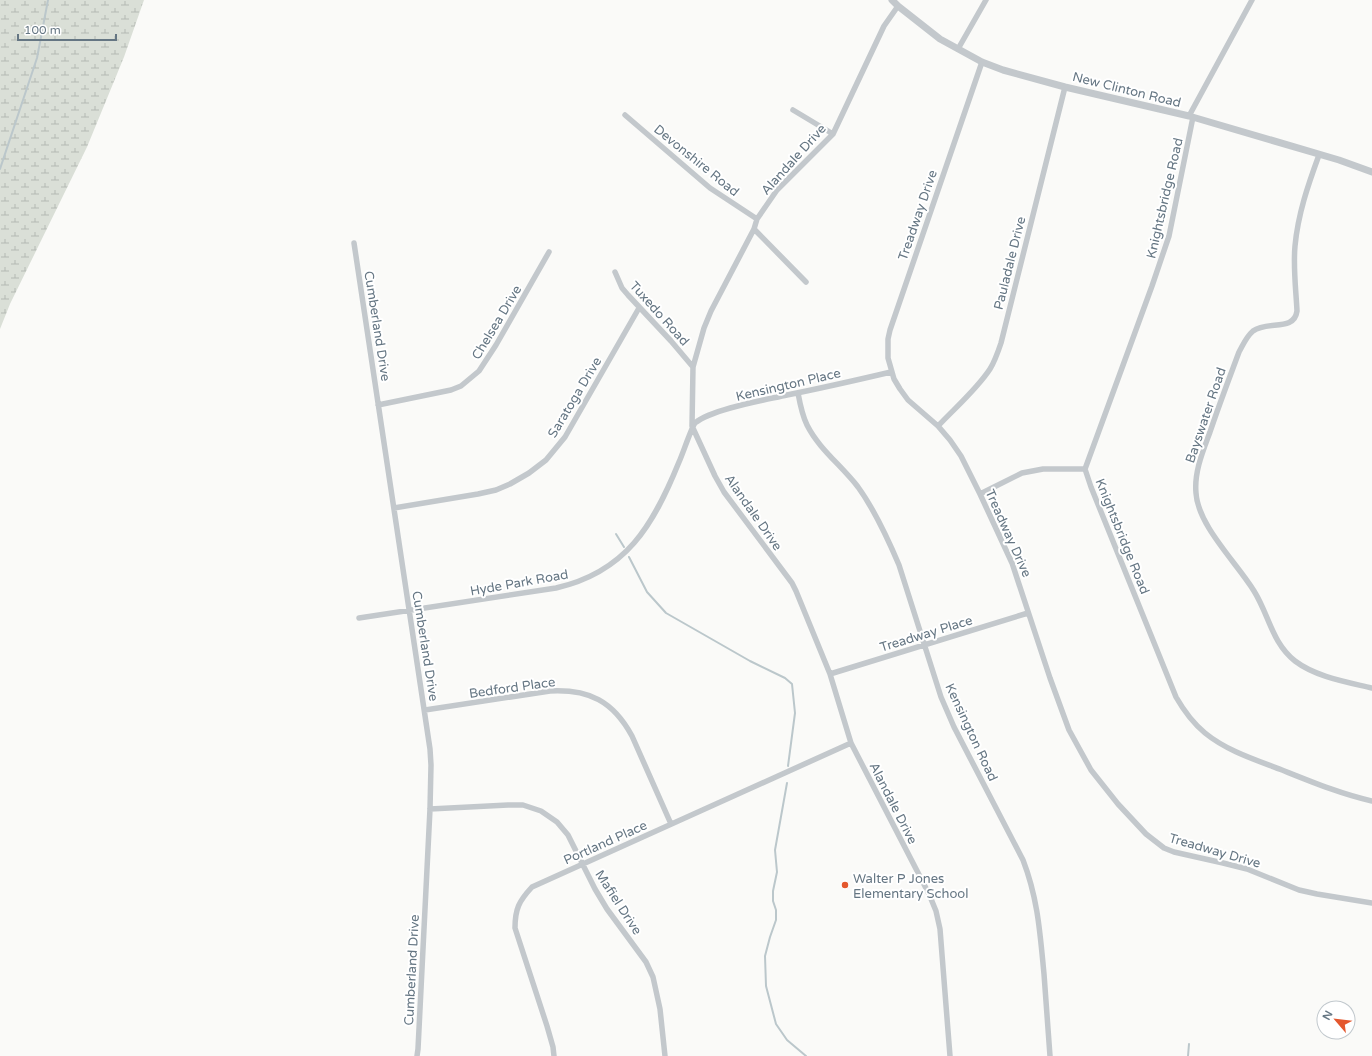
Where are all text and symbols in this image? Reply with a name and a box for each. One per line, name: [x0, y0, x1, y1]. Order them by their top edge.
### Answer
scale bar: [18, 16, 116, 42]
text: 100 m: [24, 23, 61, 37]
street label: New Clinton Road: [1071, 69, 1183, 111]
street label: Alandale Drive: [758, 121, 830, 198]
street label: Devonshire Road: [651, 122, 742, 200]
street label: Knightsbridge Road: [1143, 136, 1187, 260]
street label: Treadway Drive: [895, 168, 941, 263]
street label: Pauladale Drive: [991, 215, 1029, 312]
street label: Cumberland Drive: [360, 270, 394, 382]
street label: Tuxedo Road: [626, 278, 692, 349]
street label: Chelsea Drive: [468, 282, 525, 363]
street label: Saratoga Drive: [545, 354, 605, 441]
street label: Kensington Place: [734, 365, 842, 405]
street label: Bayswater Road: [1182, 365, 1230, 465]
street label: Alandale Drive: [721, 471, 785, 554]
street label: Knightsbridge Road: [1092, 476, 1153, 597]
street label: Treadway Drive: [982, 487, 1035, 580]
street label: Hyde Park Road: [469, 566, 569, 599]
street label: Cumberland Drive: [408, 590, 442, 702]
street label: Treadway Place: [878, 612, 975, 656]
street label: Bedford Place: [468, 674, 556, 702]
street label: Kensington Road: [941, 681, 1001, 784]
street label: Alandale Drive: [866, 760, 921, 847]
street label: Portland Place: [561, 817, 650, 869]
street label: Treadway Drive: [1167, 830, 1262, 872]
street label: Mafiel Drive: [591, 867, 645, 938]
place label: Walter P Jones Elementary School: [853, 871, 968, 902]
marker: Walter P Jones Elementary School: [840, 880, 850, 890]
street label: Cumberland Drive: [401, 914, 423, 1026]
north arrow: [1316, 1000, 1356, 1040]
text: N: [1320, 1009, 1335, 1022]

